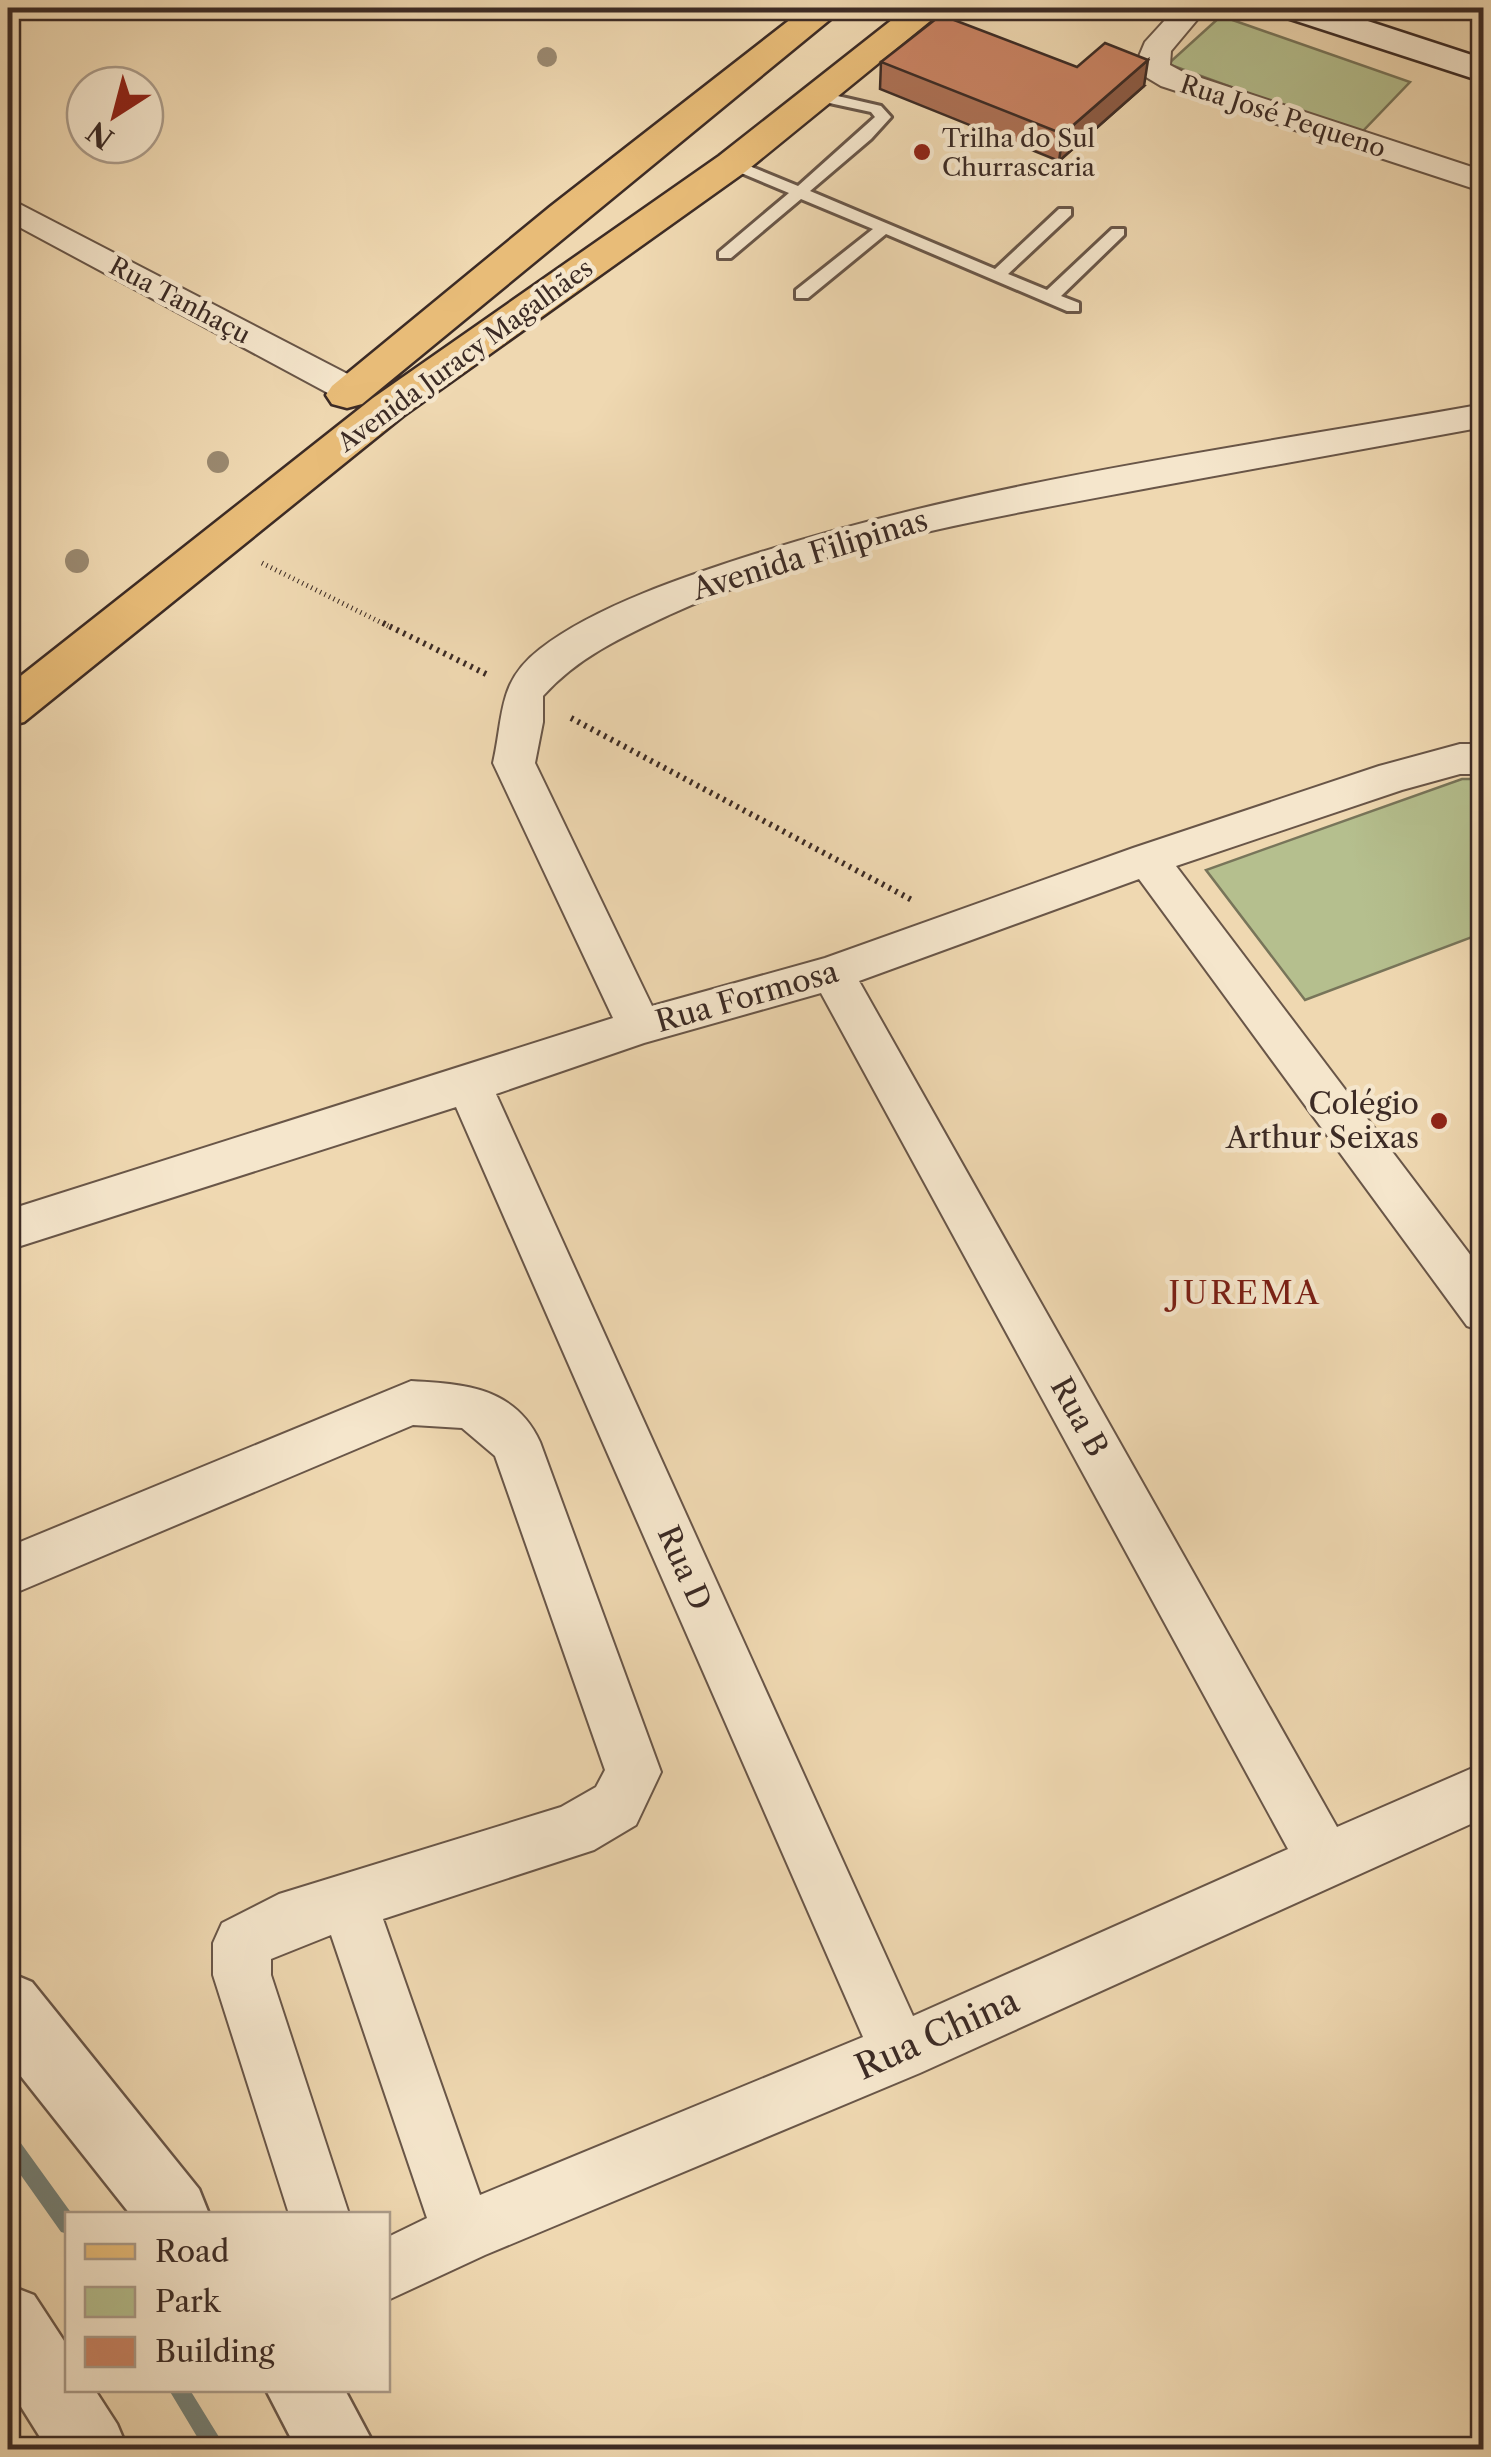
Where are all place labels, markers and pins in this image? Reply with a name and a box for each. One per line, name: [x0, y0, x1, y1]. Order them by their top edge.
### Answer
place label: Trilha do Sul Churrascaria: [942, 123, 1096, 183]
marker: Trilha do Sul Churrascaria: [911, 141, 933, 163]
place label: Colégio Arthur Seixas: [1225, 1085, 1419, 1156]
marker: Colégio Arthur Seixas: [1428, 1110, 1450, 1132]

